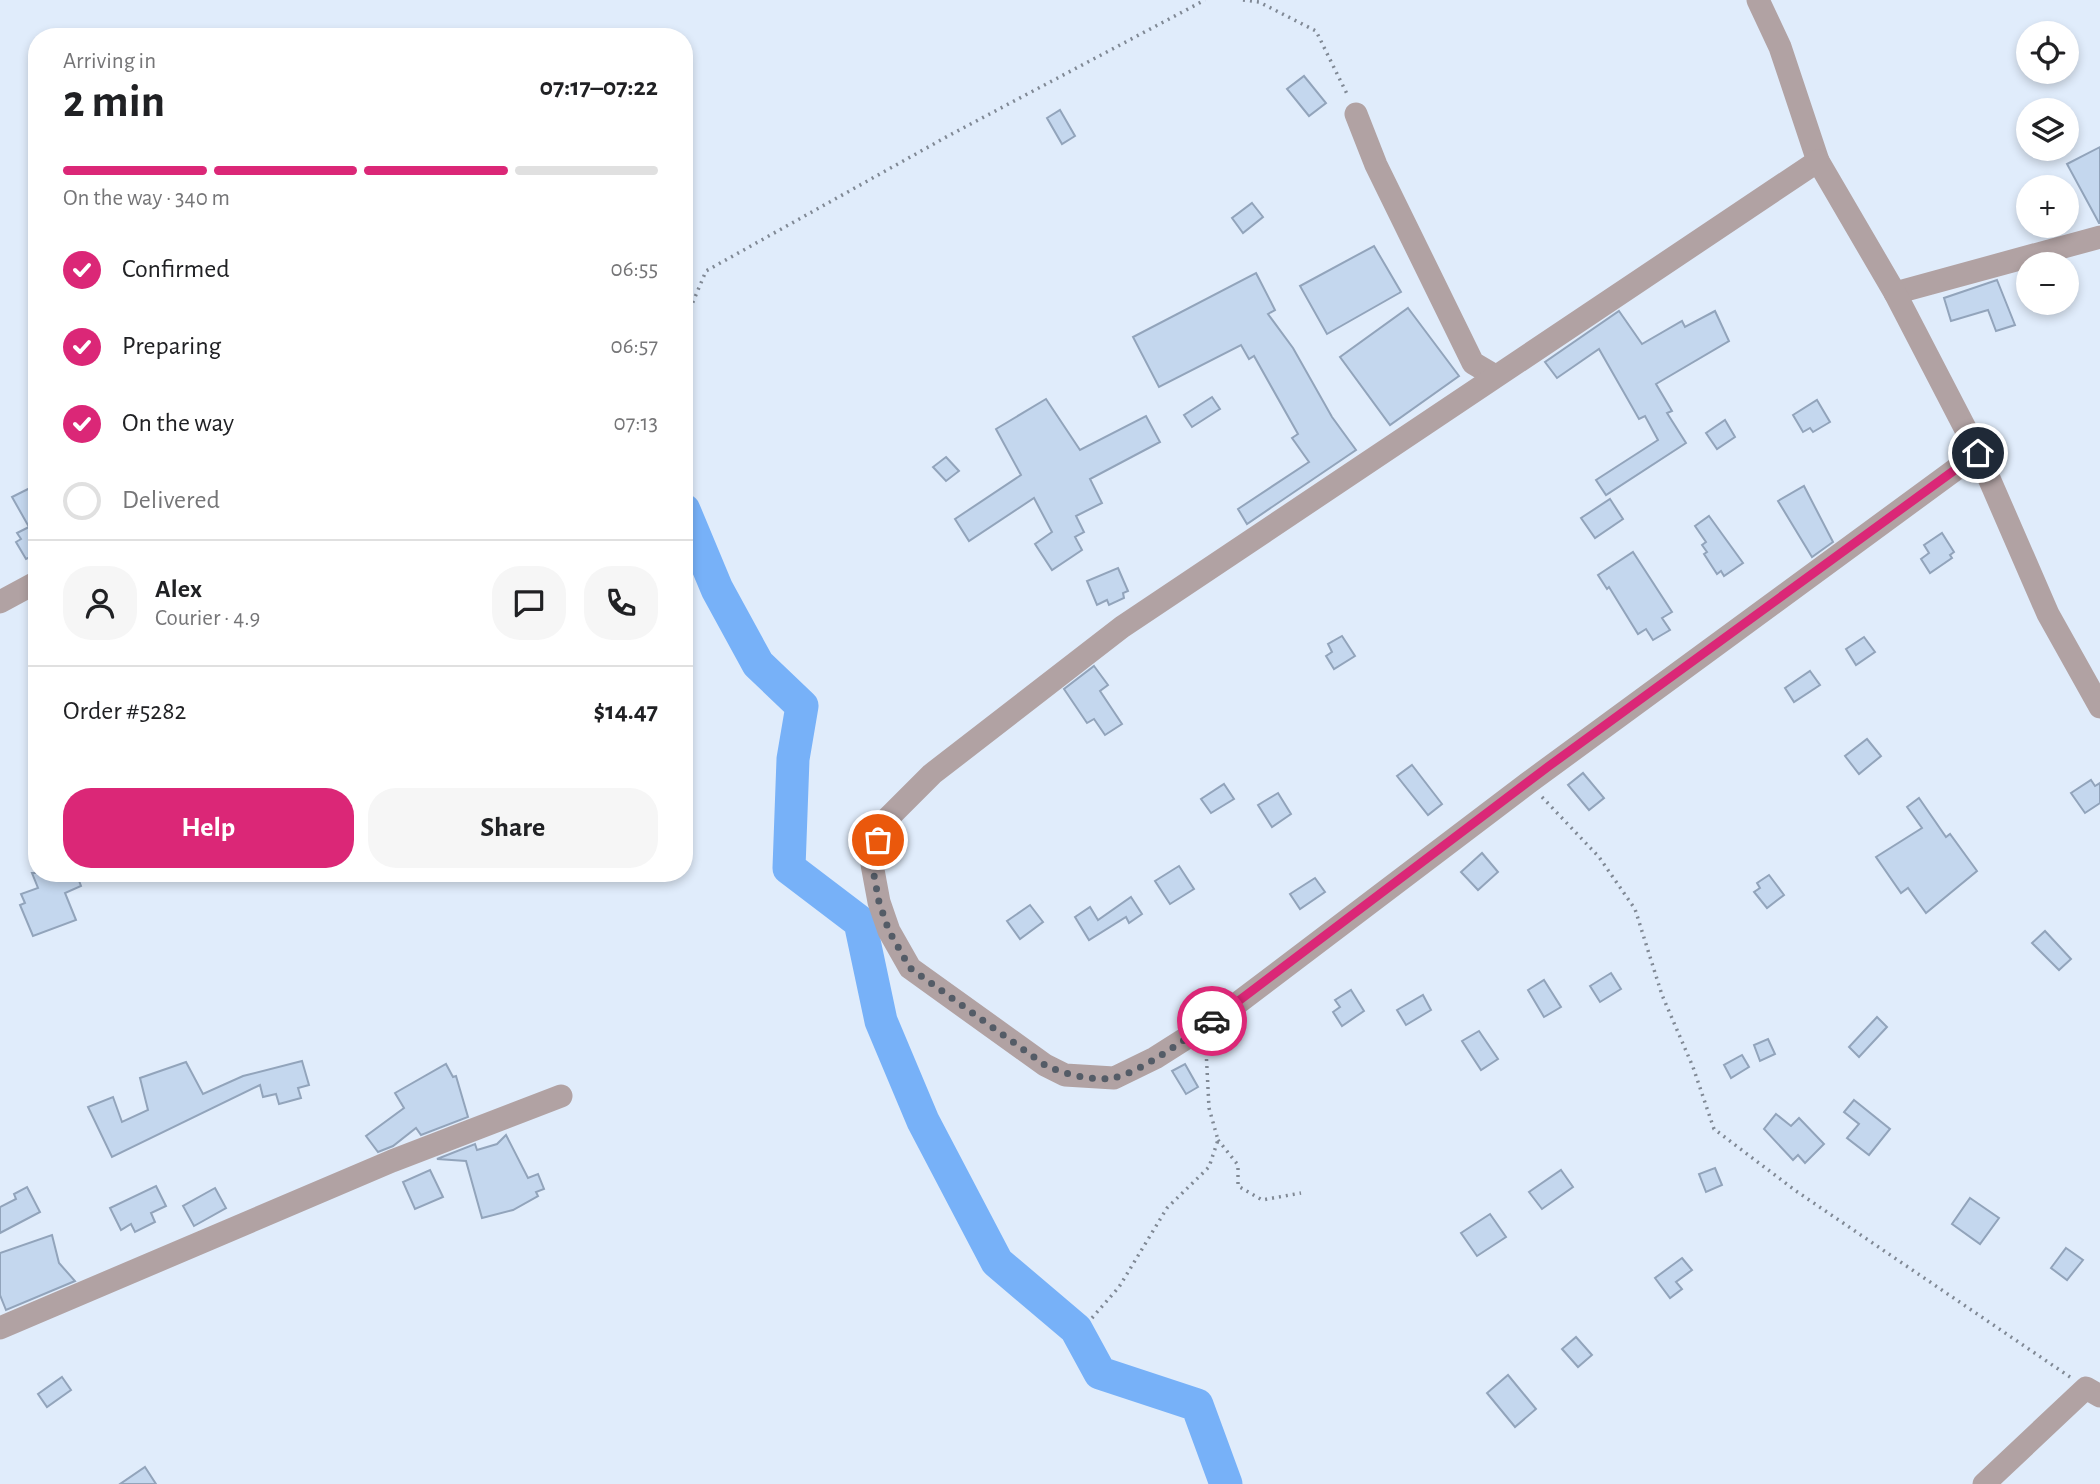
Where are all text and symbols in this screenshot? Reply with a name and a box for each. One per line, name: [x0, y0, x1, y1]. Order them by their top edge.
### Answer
map controls: [2016, 21, 2079, 315]
button: locate: [2016, 21, 2079, 84]
text: Arriving in: [63, 50, 156, 73]
text: 07:17–07:22: [539, 74, 658, 100]
text: 2 min: [63, 79, 165, 125]
button: layers: [2016, 98, 2079, 161]
button: +: [2016, 175, 2079, 238]
text: On the way · 340 m: [63, 187, 230, 210]
icon: check: [63, 251, 101, 289]
button: −: [2016, 252, 2079, 315]
text: Confirmed: [122, 256, 230, 282]
text: 06:55: [611, 258, 658, 281]
icon: check: [63, 328, 101, 366]
text: Preparing: [122, 333, 221, 359]
text: 06:57: [611, 335, 658, 358]
icon: check: [63, 405, 101, 443]
text: On the way: [122, 410, 234, 436]
text: 07:13: [614, 412, 658, 435]
pin: [1948, 423, 2008, 483]
icon: home: [1959, 434, 1997, 472]
text: Delivered: [122, 487, 220, 513]
button: person: [63, 566, 137, 640]
button: chat: [492, 566, 566, 640]
button: phone: [584, 566, 658, 640]
text: Alex: [155, 576, 202, 602]
text: Courier · 4.9: [155, 607, 260, 630]
text: Order #5282: [63, 698, 186, 724]
text: $14.47: [594, 698, 658, 724]
button: Help: [63, 788, 354, 868]
button: Share: [368, 788, 658, 868]
pin: [848, 810, 908, 870]
icon: bag: [859, 821, 897, 859]
courier: [1177, 986, 1247, 1056]
icon: car: [1193, 1002, 1231, 1040]

